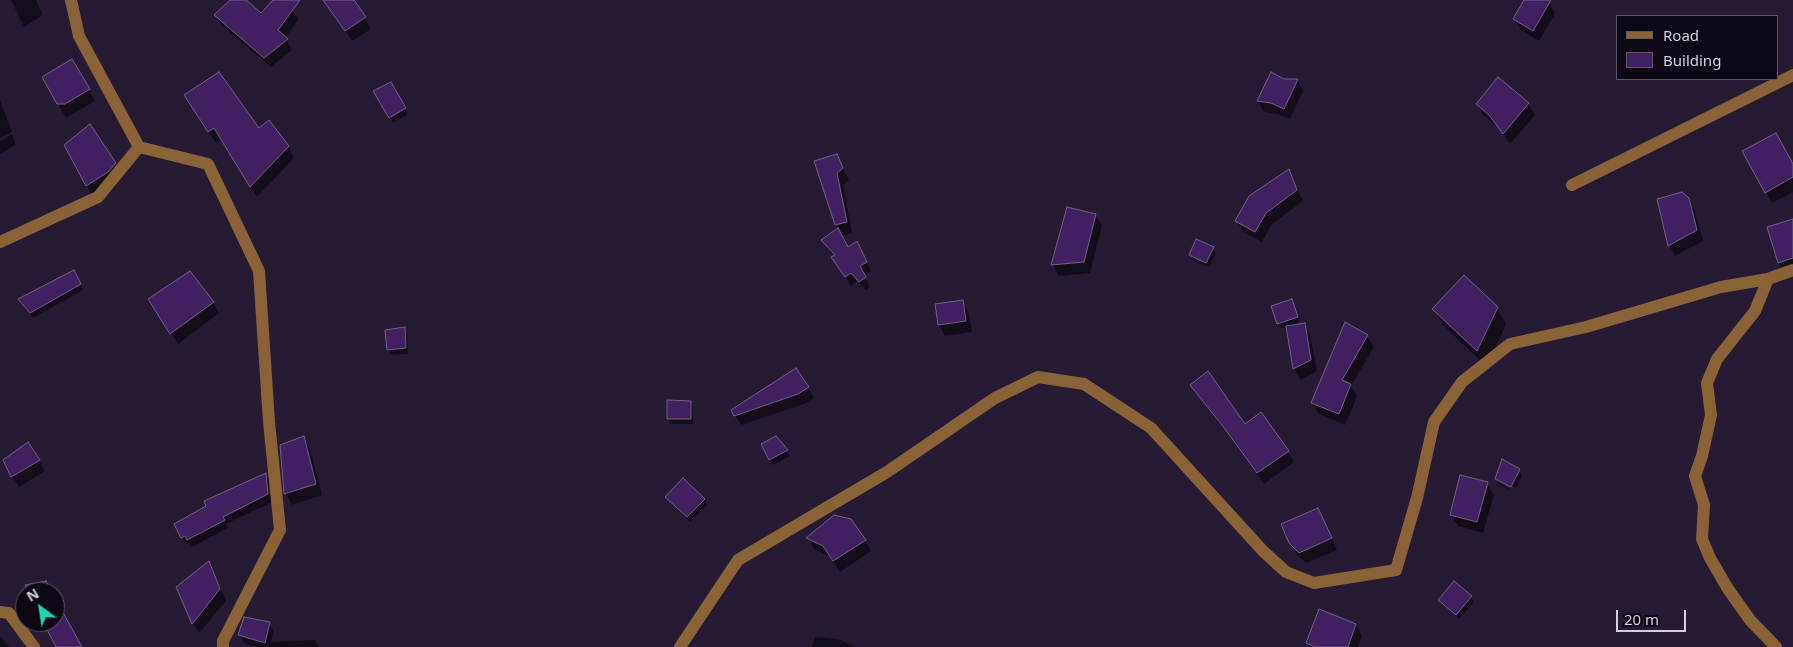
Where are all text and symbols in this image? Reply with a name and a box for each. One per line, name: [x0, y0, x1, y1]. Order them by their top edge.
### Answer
legend: [1616, 15, 1778, 80]
text: Road: [1663, 25, 1699, 45]
text: Building: [1663, 50, 1721, 70]
north arrow: [15, 582, 65, 632]
text: N: [23, 583, 42, 606]
scale bar: [1618, 600, 1688, 632]
text: 20 m: [1624, 609, 1659, 629]

